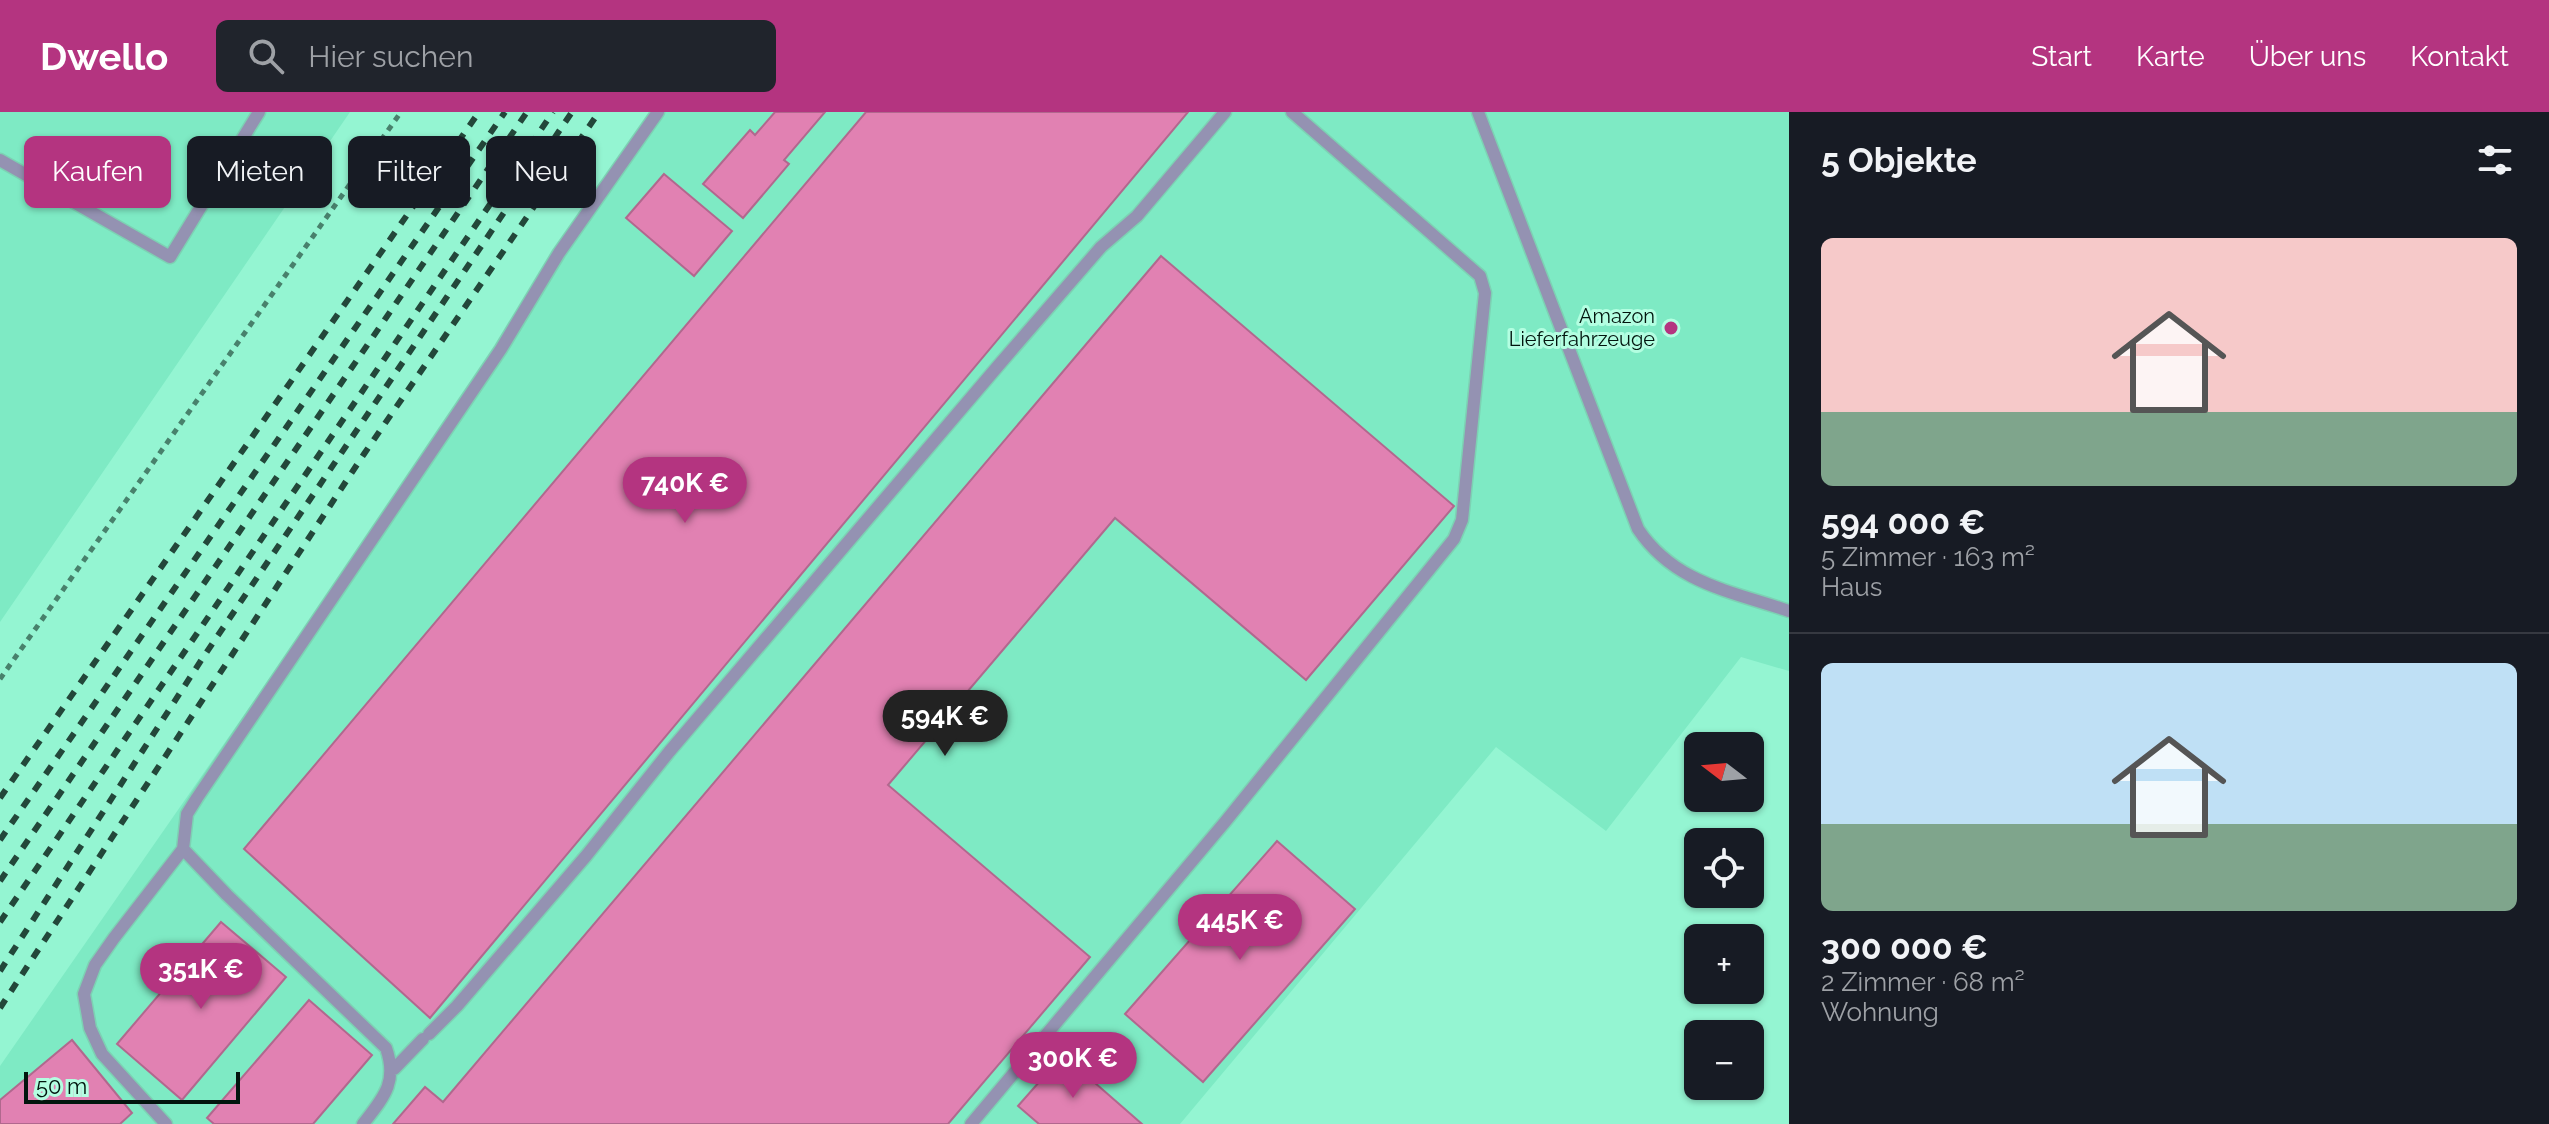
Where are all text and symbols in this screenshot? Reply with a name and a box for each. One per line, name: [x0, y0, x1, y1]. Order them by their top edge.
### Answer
search box: [216, 20, 776, 92]
text: Dwello: [40, 34, 168, 79]
icon: search: [244, 34, 288, 78]
text: Hier suchen: [308, 39, 473, 74]
text: Start: [2031, 40, 2092, 73]
text: Karte: [2136, 40, 2205, 73]
text: Über uns: [2249, 40, 2366, 73]
text: Kontakt: [2410, 40, 2509, 73]
chip: Kaufen: [24, 136, 171, 208]
chip: Mieten: [187, 136, 332, 208]
chip: Filter: [348, 136, 470, 208]
chip: Neu: [486, 136, 596, 208]
icon: filters: [2473, 138, 2517, 182]
text: 5 Objekte: [1821, 140, 1977, 180]
icon: home: [2097, 290, 2241, 434]
place label: Amazon Lieferfahrzeuge: [1509, 304, 1655, 351]
marker: Amazon Lieferfahrzeuge: [1662, 319, 1680, 337]
pin: 740K €: [620, 457, 750, 525]
text: 740K €: [641, 468, 729, 498]
text: 594 000 €: [1821, 502, 1985, 542]
text: 5 Zimmer · 163 m²: [1821, 542, 2035, 572]
text: Haus: [1821, 572, 1882, 602]
pin: 594K €: [880, 690, 1010, 758]
text: 594K €: [901, 701, 989, 731]
icon: home: [2097, 715, 2241, 859]
north arrow: [1684, 732, 1764, 812]
map controls: [1684, 732, 1764, 1100]
button: locate: [1684, 828, 1764, 908]
pin: 445K €: [1175, 894, 1305, 962]
text: 445K €: [1196, 905, 1284, 935]
button: +: [1684, 924, 1764, 1004]
text: 300 000 €: [1821, 927, 1988, 967]
pin: 351K €: [136, 943, 266, 1011]
text: 351K €: [158, 954, 244, 984]
text: 2 Zimmer · 68 m²: [1821, 967, 2025, 997]
text: Wohnung: [1821, 997, 1939, 1027]
button: −: [1684, 1020, 1764, 1100]
pin: 300K €: [1008, 1032, 1138, 1100]
text: 300K €: [1028, 1043, 1118, 1073]
scale bar: [24, 1068, 240, 1104]
text: 50 m: [36, 1073, 87, 1099]

